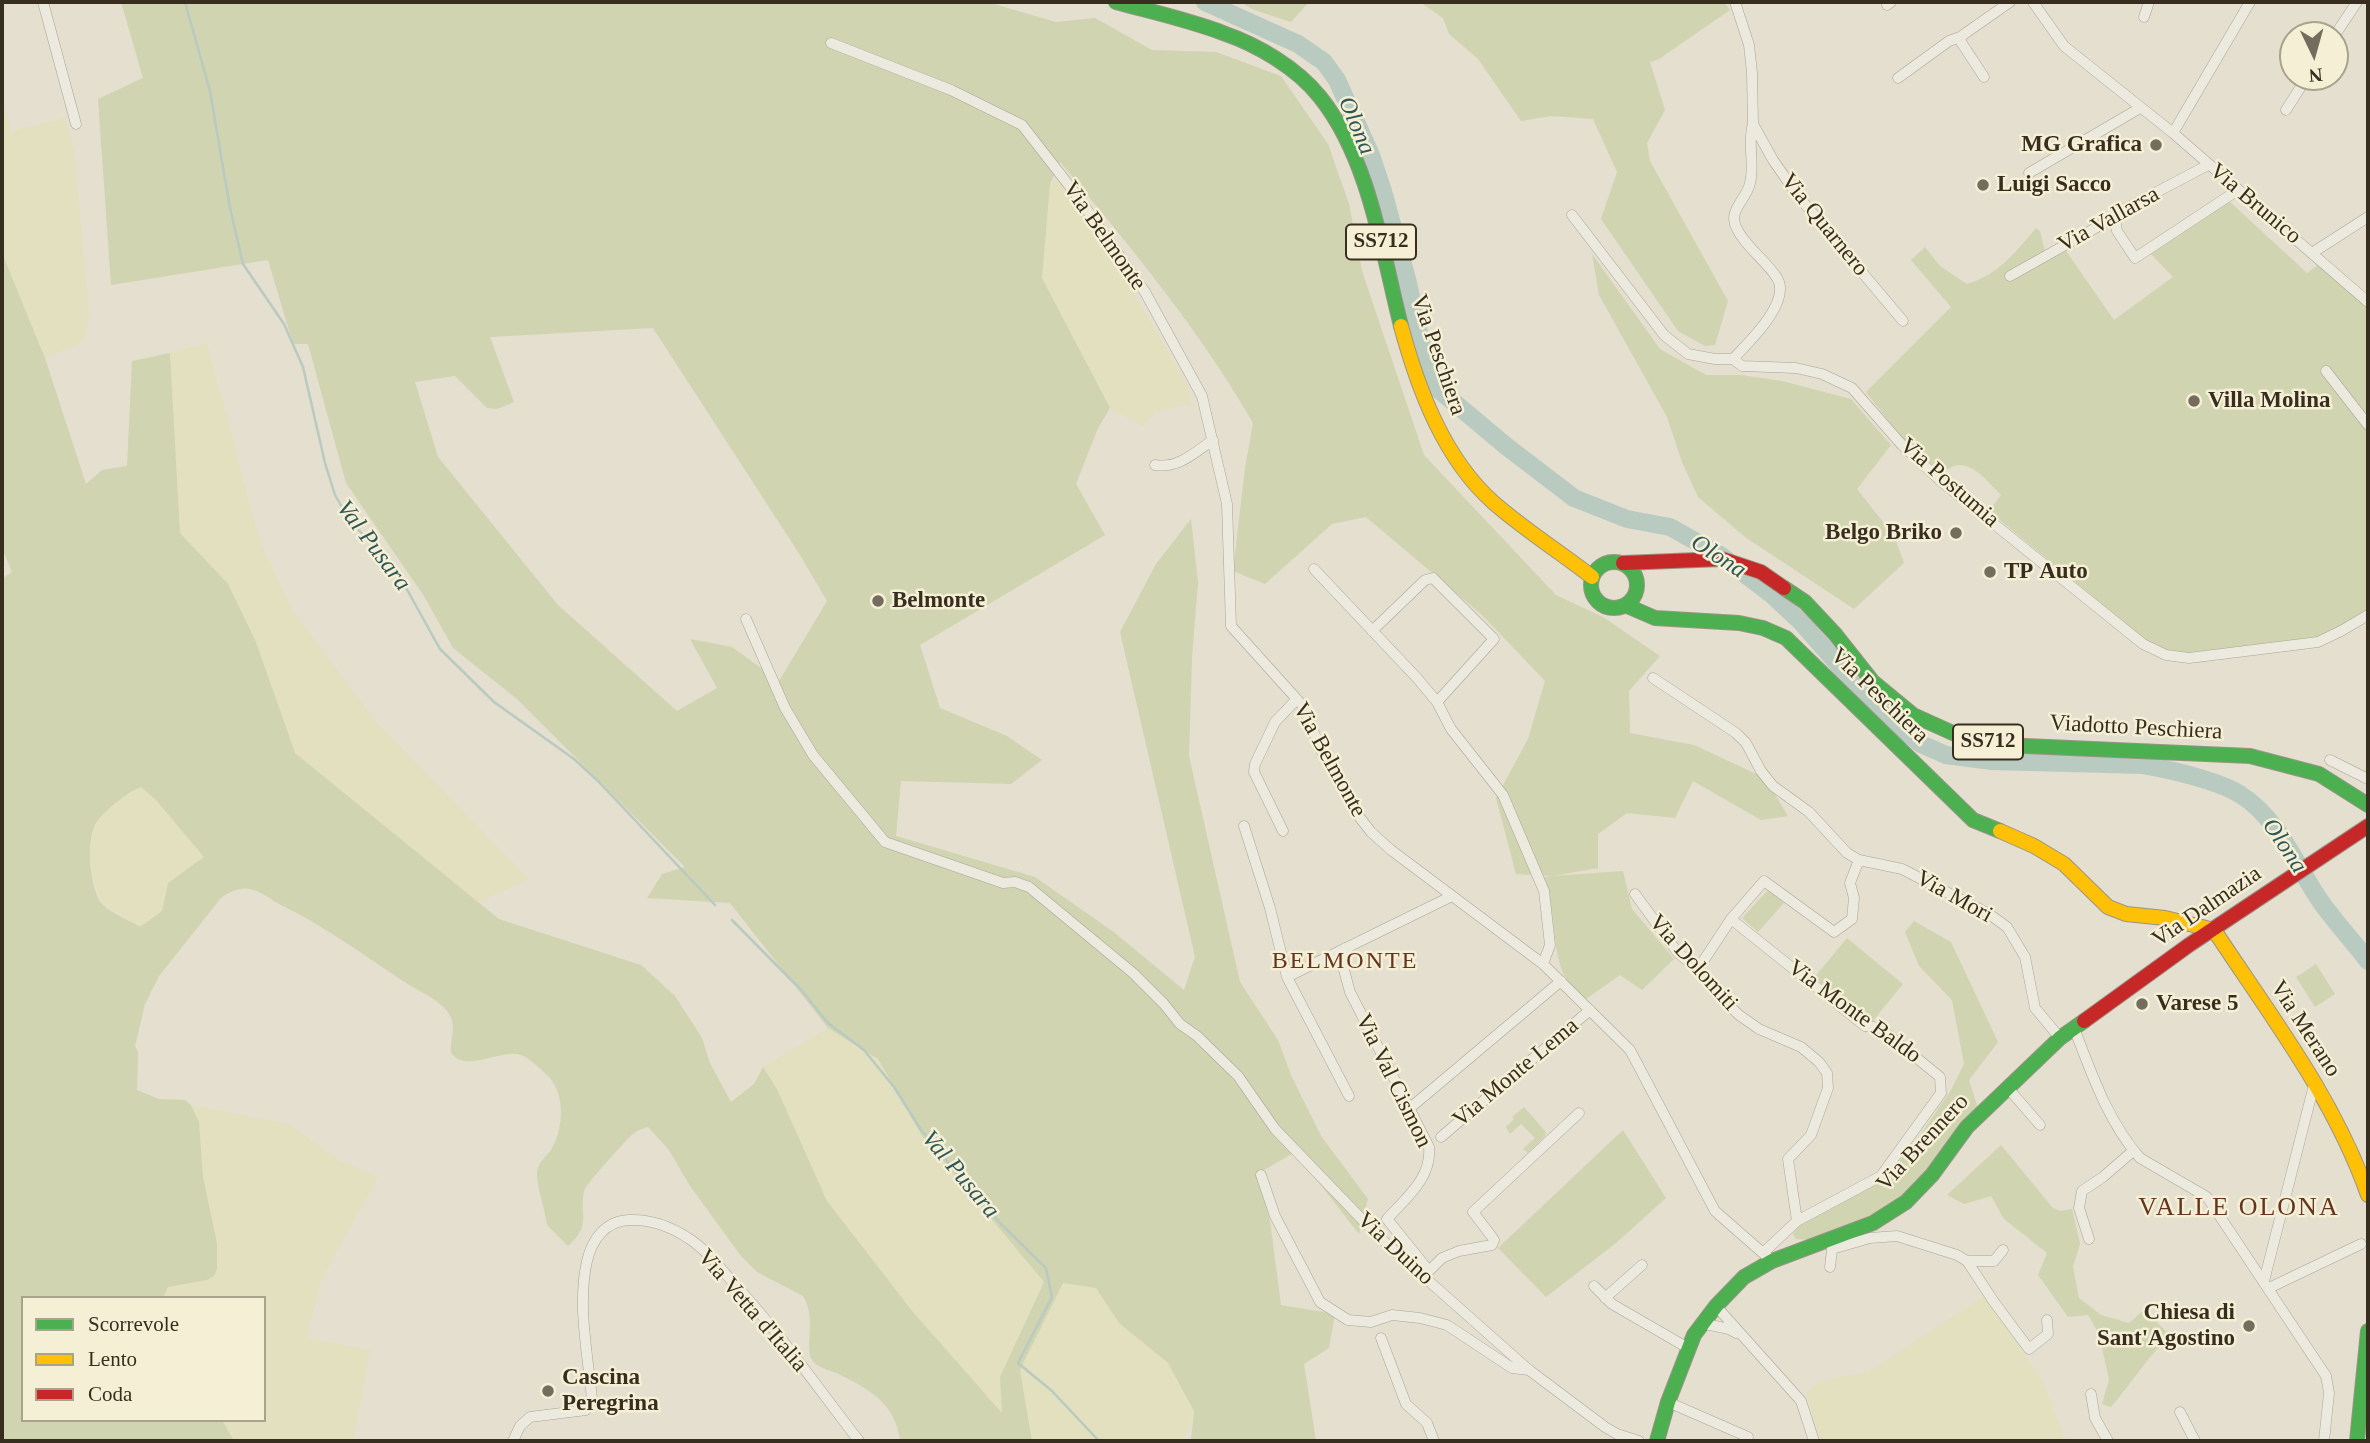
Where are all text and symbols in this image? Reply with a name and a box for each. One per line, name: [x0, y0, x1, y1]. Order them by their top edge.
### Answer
north arrow: [2279, 21, 2349, 91]
text: N: [2308, 64, 2323, 86]
water label: Olona: [1331, 93, 1381, 159]
place label: MG Grafica: [2021, 131, 2142, 159]
marker: MG Grafica: [2148, 137, 2164, 153]
street label: Via Brunico: [2203, 158, 2307, 250]
street label: Via Quarnero: [1774, 168, 1874, 282]
place label: Luigi Sacco: [1997, 171, 2111, 199]
street label: Via Belmonte: [1056, 176, 1152, 296]
marker: Luigi Sacco: [1975, 177, 1991, 193]
street label: Via Vallarsa: [2053, 181, 2165, 259]
road number: SS712: [1346, 224, 1416, 260]
street label: Via Peschiera: [1404, 291, 1472, 419]
place label: Villa Molina: [2208, 387, 2330, 415]
marker: Villa Molina: [2186, 393, 2202, 409]
street label: Via Postumia: [1893, 432, 2005, 534]
water label: Val Pusara: [330, 495, 416, 597]
place label: Belgo Briko: [1825, 519, 1942, 547]
marker: Belgo Briko: [1948, 525, 1964, 541]
water label: Olona: [1685, 529, 1751, 585]
place label: TP Auto: [2004, 558, 2088, 586]
marker: TP Auto: [1982, 564, 1998, 580]
place label: Belmonte: [892, 587, 985, 615]
marker: Belmonte: [870, 593, 886, 609]
street label: Via Peschiera: [1824, 642, 1934, 750]
street label: Via Belmonte: [1286, 698, 1372, 822]
street label: Viadotto Peschiera: [2049, 710, 2223, 746]
road number: SS712: [1953, 724, 2023, 760]
water label: Olona: [2255, 813, 2313, 879]
street label: Via Dalmazia: [2147, 860, 2267, 954]
street label: Via Mori: [1911, 865, 1997, 929]
street label: Via Dolomiti: [1642, 909, 1744, 1017]
district label: BELMONTE: [1273, 948, 1417, 976]
street label: Via Monte Baldo: [1782, 954, 1926, 1070]
street label: Via Merano: [2264, 976, 2346, 1082]
place label: Varese 5: [2156, 990, 2238, 1018]
marker: Varese 5: [2134, 996, 2150, 1012]
street label: Via Val Cismon: [1349, 1010, 1437, 1152]
street label: Via Monte Lema: [1447, 1012, 1585, 1134]
street label: Via Brennero: [1871, 1089, 1975, 1197]
water label: Val Pusara: [915, 1125, 1005, 1225]
district label: VALLE OLONA: [2140, 1192, 2338, 1224]
street label: Via Duino: [1351, 1206, 1439, 1292]
street label: Via Vetta d'Italia: [691, 1244, 813, 1378]
legend: [21, 1296, 266, 1422]
place label: Chiesa di Sant'Agostino: [2097, 1299, 2235, 1353]
text: Scorrevole: [88, 1312, 179, 1336]
marker: Chiesa di Sant'Agostino: [2241, 1318, 2257, 1334]
text: Lento: [88, 1347, 137, 1371]
place label: Cascina Peregrina: [562, 1364, 659, 1418]
text: Coda: [88, 1382, 132, 1406]
marker: Cascina Peregrina: [540, 1383, 556, 1399]

